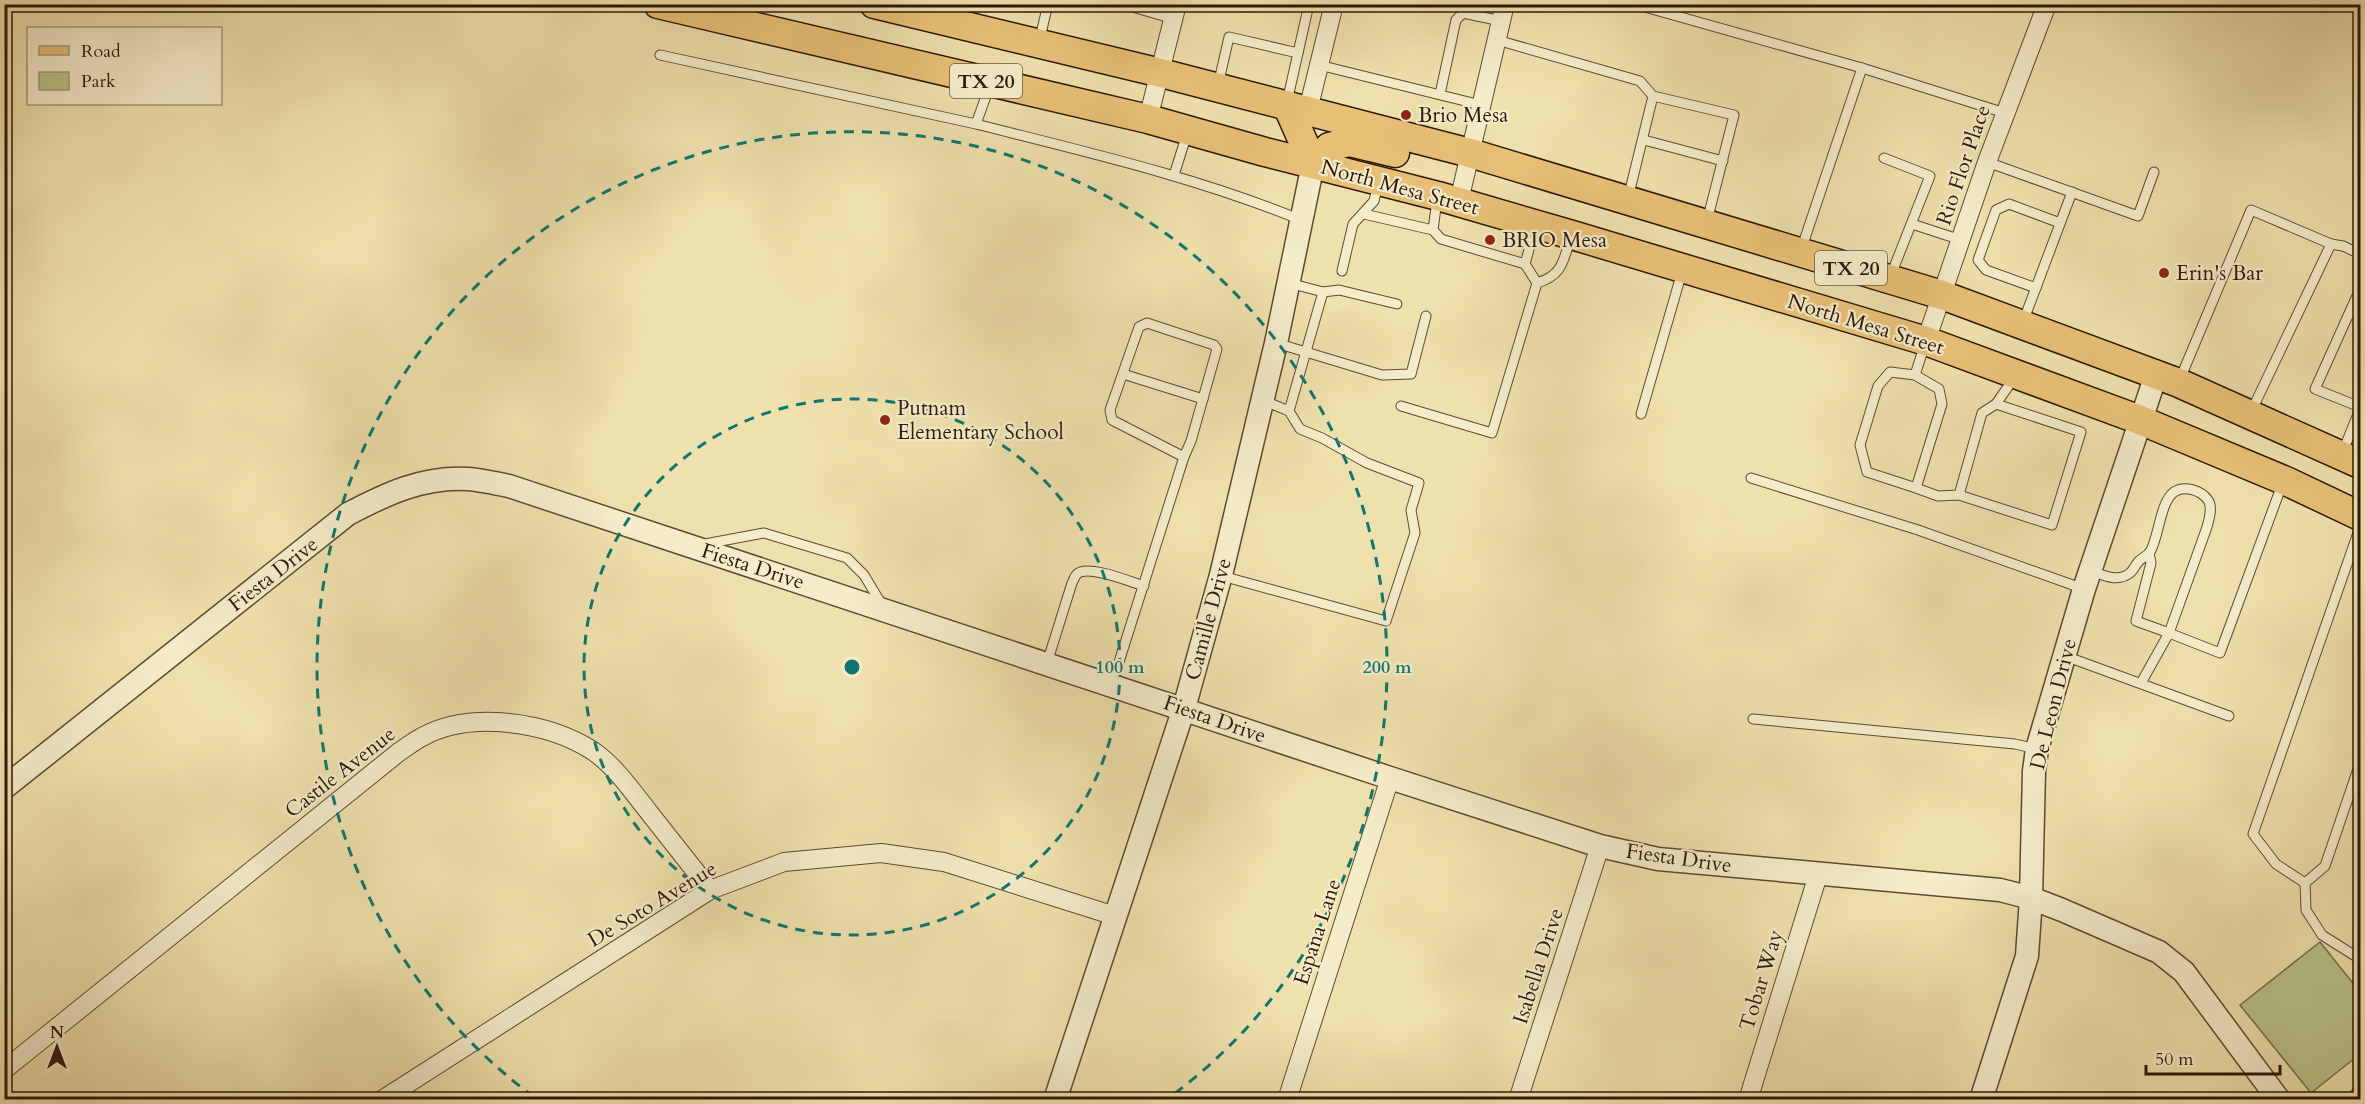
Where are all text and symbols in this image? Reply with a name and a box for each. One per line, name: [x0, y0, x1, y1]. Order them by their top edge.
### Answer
legend: [27, 27, 222, 105]
text: Road: [81, 39, 121, 64]
road number: TX 20: [950, 64, 1022, 98]
text: Park: [81, 69, 116, 94]
place label: Brio Mesa: [1418, 101, 1508, 130]
street label: Rio Flor Place: [1929, 101, 1998, 229]
marker: Brio Mesa: [1399, 108, 1413, 122]
street label: North Mesa Street: [1318, 152, 1482, 223]
place label: BRIO Mesa: [1502, 226, 1607, 255]
marker: BRIO Mesa: [1483, 233, 1497, 247]
road number: TX 20: [1815, 251, 1887, 285]
place label: Erin's Bar: [2176, 259, 2263, 288]
marker: Erin's Bar: [2157, 266, 2171, 280]
street label: North Mesa Street: [1784, 287, 1948, 362]
place label: Putnam Elementary School: [897, 394, 1064, 447]
marker: Putnam Elementary School: [878, 413, 892, 427]
street label: Fiesta Drive: [222, 530, 324, 619]
street label: Fiesta Drive: [698, 536, 808, 597]
street label: Camille Drive: [1178, 555, 1239, 683]
street label: De Leon Drive: [2023, 636, 2084, 773]
text: 100 m: [1095, 655, 1145, 680]
text: 200 m: [1362, 655, 1412, 680]
centre of rings: [842, 657, 862, 677]
street label: Fiesta Drive: [1160, 688, 1270, 751]
street label: Castile Avenue: [279, 720, 402, 825]
street label: Fiesta Drive: [1624, 837, 1734, 880]
street label: De Soto Avenue: [582, 854, 722, 954]
street label: Espana Lane: [1287, 875, 1348, 989]
street label: Isabella Drive: [1506, 904, 1571, 1028]
street label: Tobar Way: [1732, 926, 1791, 1034]
north arrow: [27, 1017, 87, 1077]
text: N: [50, 1022, 64, 1044]
scale bar: [2146, 1038, 2280, 1076]
text: 50 m: [2155, 1047, 2194, 1072]

